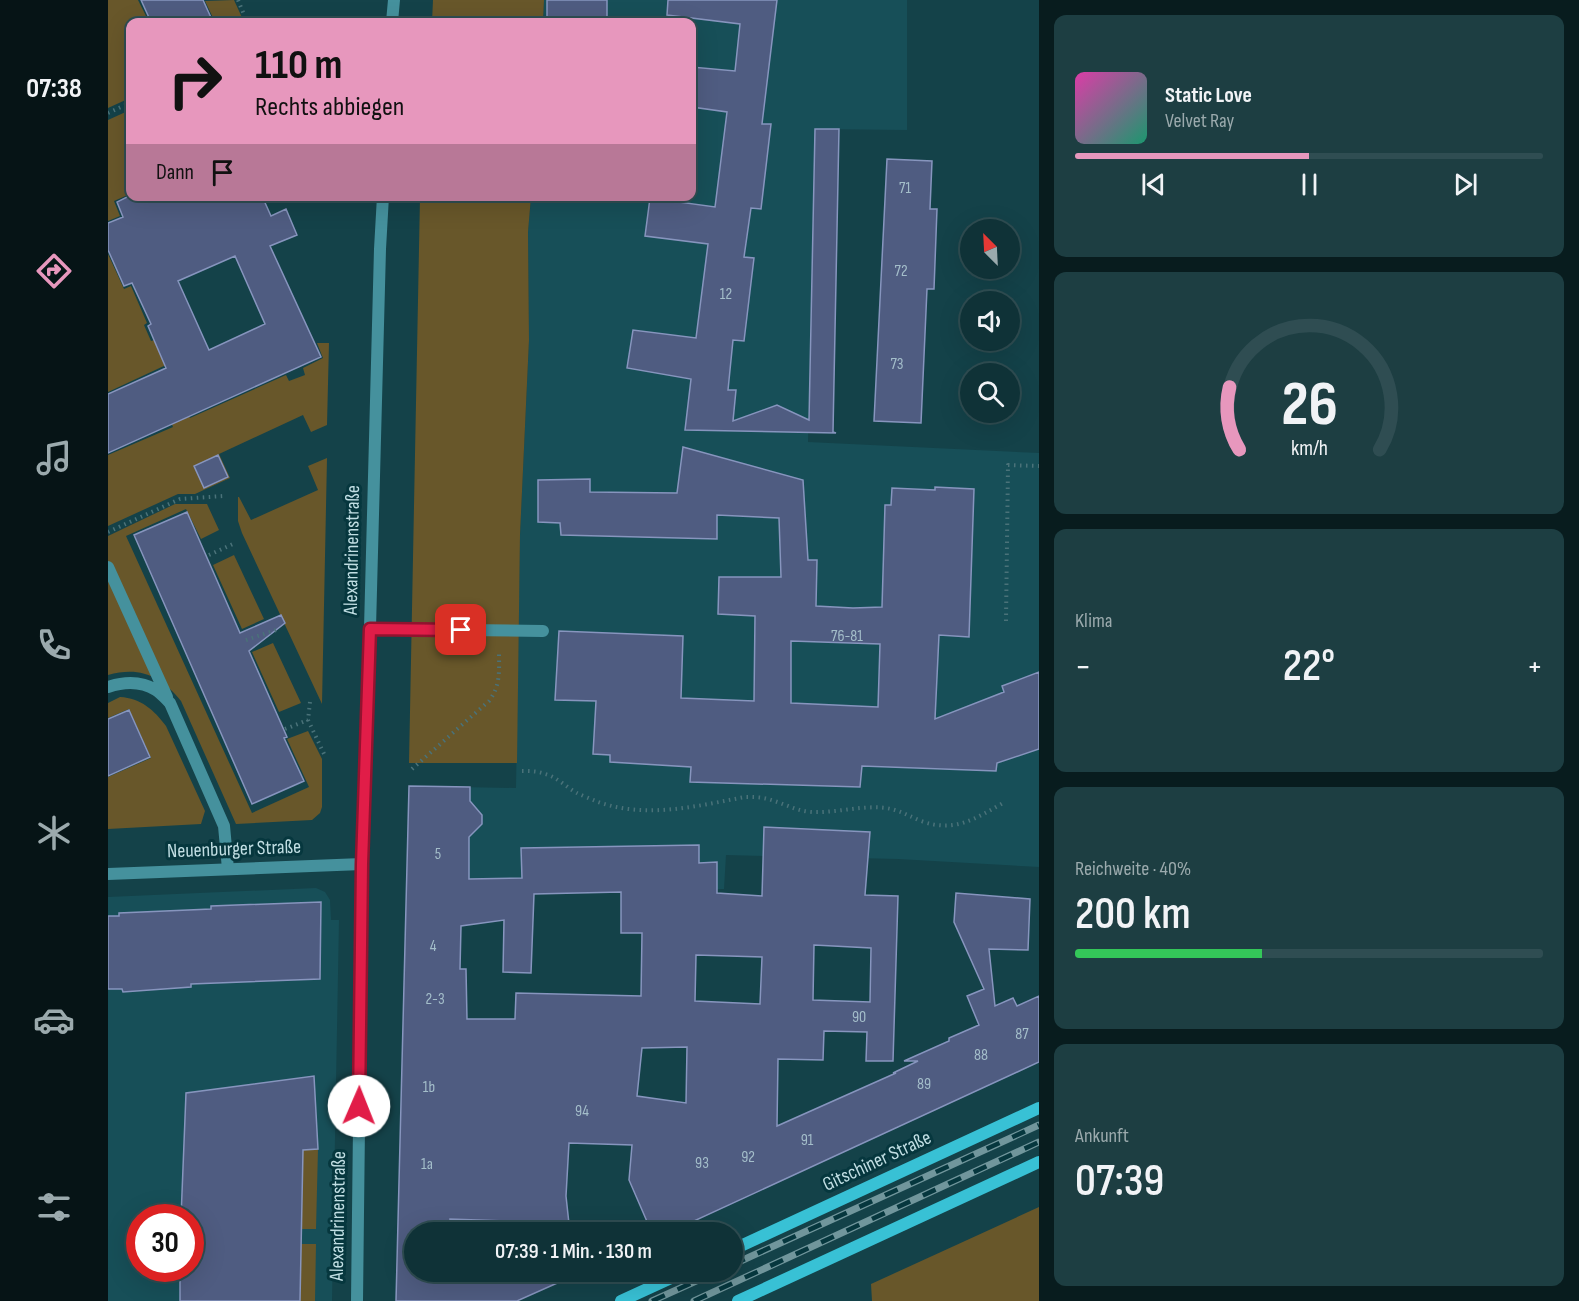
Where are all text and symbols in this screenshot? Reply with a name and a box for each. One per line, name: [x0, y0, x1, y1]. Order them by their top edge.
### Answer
text: 110 m: [255, 40, 342, 91]
icon: right: [156, 42, 234, 120]
text: 07:38: [26, 73, 82, 105]
text: Static Love: [1165, 82, 1252, 109]
text: Rechts abbiegen: [255, 91, 404, 123]
text: Velvet Ray: [1165, 109, 1234, 133]
icon: arrive: [206, 156, 239, 189]
text: Dann: [156, 159, 194, 186]
icon: previous: [1137, 168, 1170, 201]
icon: pause: [1293, 168, 1326, 201]
icon: next: [1449, 168, 1482, 201]
house number: 71: [899, 179, 911, 198]
north arrow: [960, 219, 1020, 279]
map controls: [960, 219, 1020, 423]
icon: directions: [33, 250, 75, 292]
house number: 72: [895, 262, 907, 281]
house number: 12: [720, 285, 732, 304]
button: sound: [960, 291, 1020, 351]
house number: 73: [890, 355, 904, 374]
button: search: [960, 363, 1020, 423]
text: 26: [1281, 368, 1337, 443]
icon: music: [33, 437, 75, 479]
text: km/h: [1290, 437, 1328, 462]
street label: Alexandrinenstraße: [339, 485, 365, 616]
pin: [435, 604, 486, 655]
text: Klima: [1075, 609, 1113, 633]
icon: arrive: [444, 613, 477, 646]
icon: phone: [33, 624, 75, 666]
house number: 76-81: [831, 627, 863, 646]
text: 22°: [1283, 639, 1335, 694]
text: −: [1075, 647, 1091, 687]
text: +: [1527, 647, 1543, 687]
icon: climate: [33, 812, 75, 854]
street label: Neuenburger Straße: [167, 835, 301, 863]
house number: 5: [435, 845, 441, 864]
text: Reichweite · 40%: [1075, 857, 1191, 881]
text: 200 km: [1075, 887, 1191, 942]
house number: 4: [430, 937, 437, 956]
house number: 2-3: [425, 990, 445, 1009]
icon: car: [33, 999, 75, 1041]
house number: 90: [852, 1008, 866, 1027]
house number: 87: [1015, 1025, 1029, 1044]
house number: 88: [974, 1046, 988, 1065]
position arrow: [327, 1074, 391, 1138]
house number: 89: [917, 1075, 931, 1094]
house number: 1b: [423, 1078, 435, 1097]
house number: 94: [575, 1102, 589, 1121]
text: Ankunft: [1075, 1124, 1129, 1148]
street label: Gitschiner Straße: [819, 1125, 935, 1197]
house number: 91: [801, 1131, 814, 1150]
house number: 92: [741, 1148, 755, 1167]
street label: Alexandrinenstraße: [325, 1151, 351, 1282]
house number: 93: [695, 1154, 709, 1173]
text: 07:39: [1075, 1154, 1164, 1209]
house number: 1a: [421, 1155, 433, 1174]
icon: filters: [33, 1186, 75, 1228]
speed limit sign: 30: [126, 1204, 204, 1282]
text: 07:39 · 1 Min. · 130 m: [495, 1238, 652, 1265]

